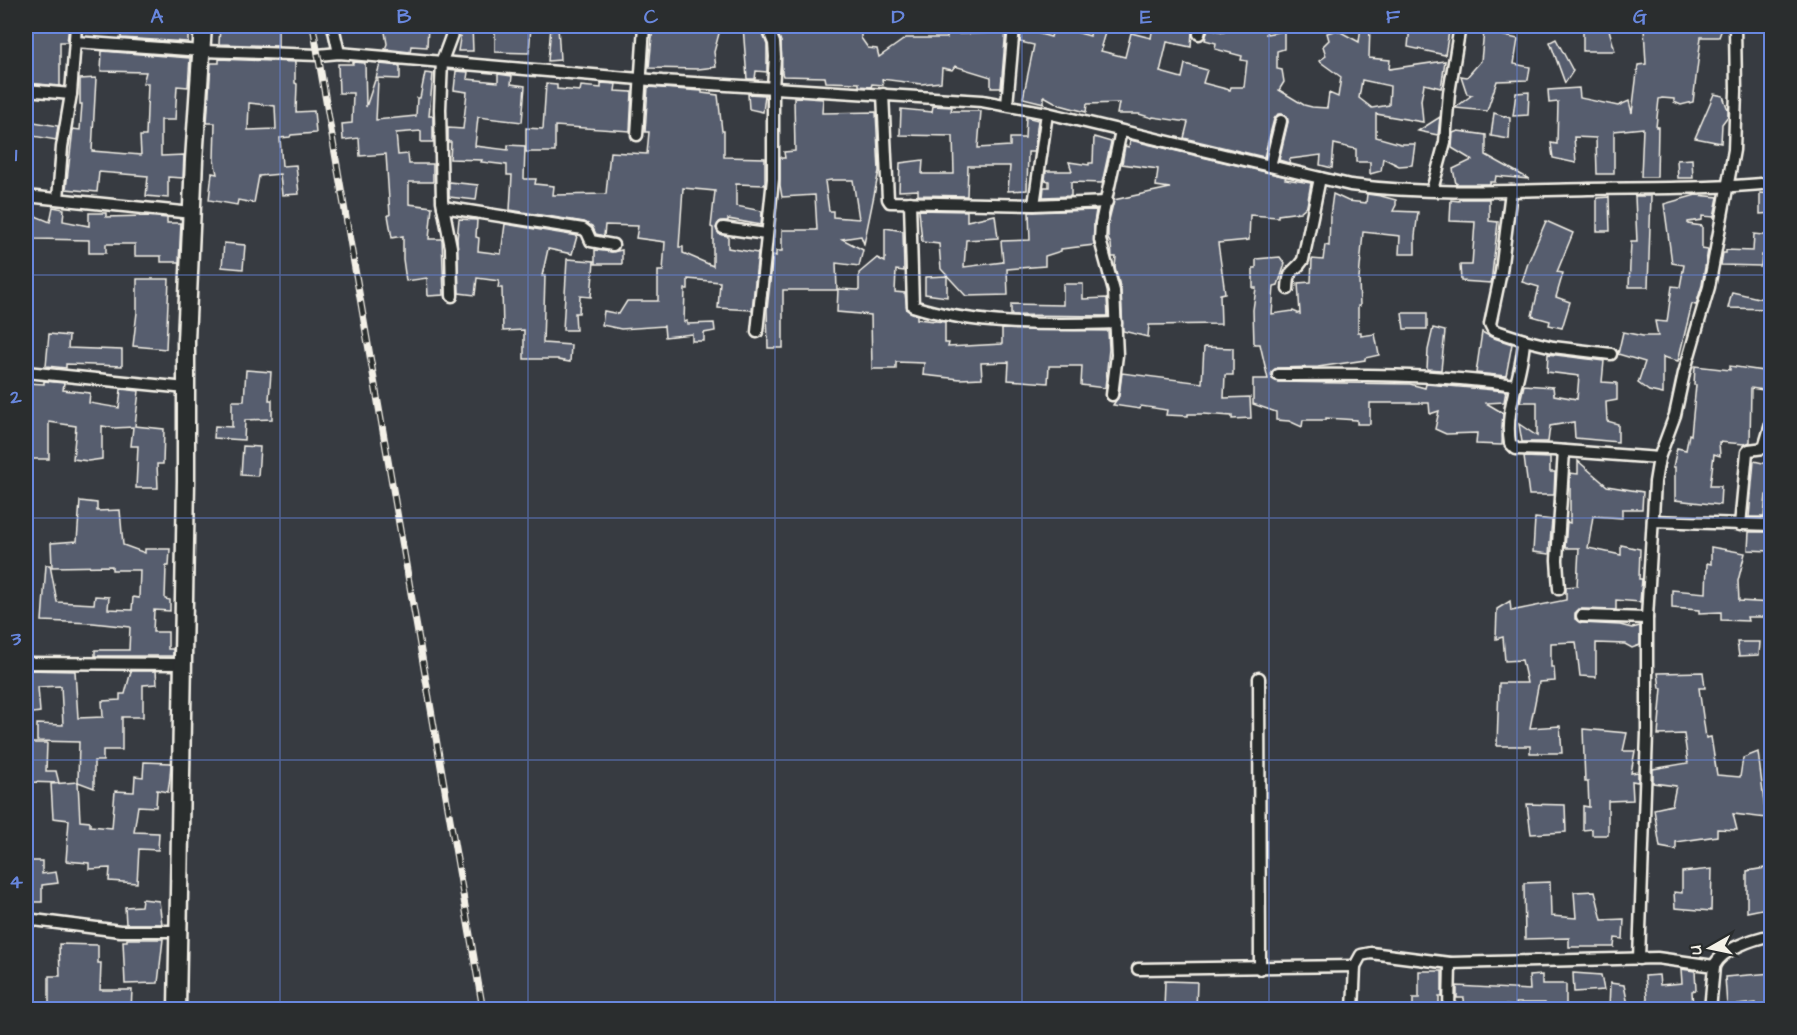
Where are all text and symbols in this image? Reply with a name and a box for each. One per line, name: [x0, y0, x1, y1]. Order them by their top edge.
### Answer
text: A: [151, 3, 164, 31]
text: B: [397, 3, 412, 31]
text: C: [644, 3, 659, 31]
text: D: [892, 3, 905, 31]
text: E: [1140, 3, 1152, 31]
text: F: [1386, 3, 1401, 31]
text: G: [1633, 3, 1647, 31]
text: 1: [15, 141, 18, 169]
text: 2: [9, 383, 22, 411]
text: 3: [10, 625, 22, 653]
text: 4: [9, 868, 23, 896]
north arrow: [1680, 918, 1740, 978]
text: U: [1685, 944, 1708, 956]

